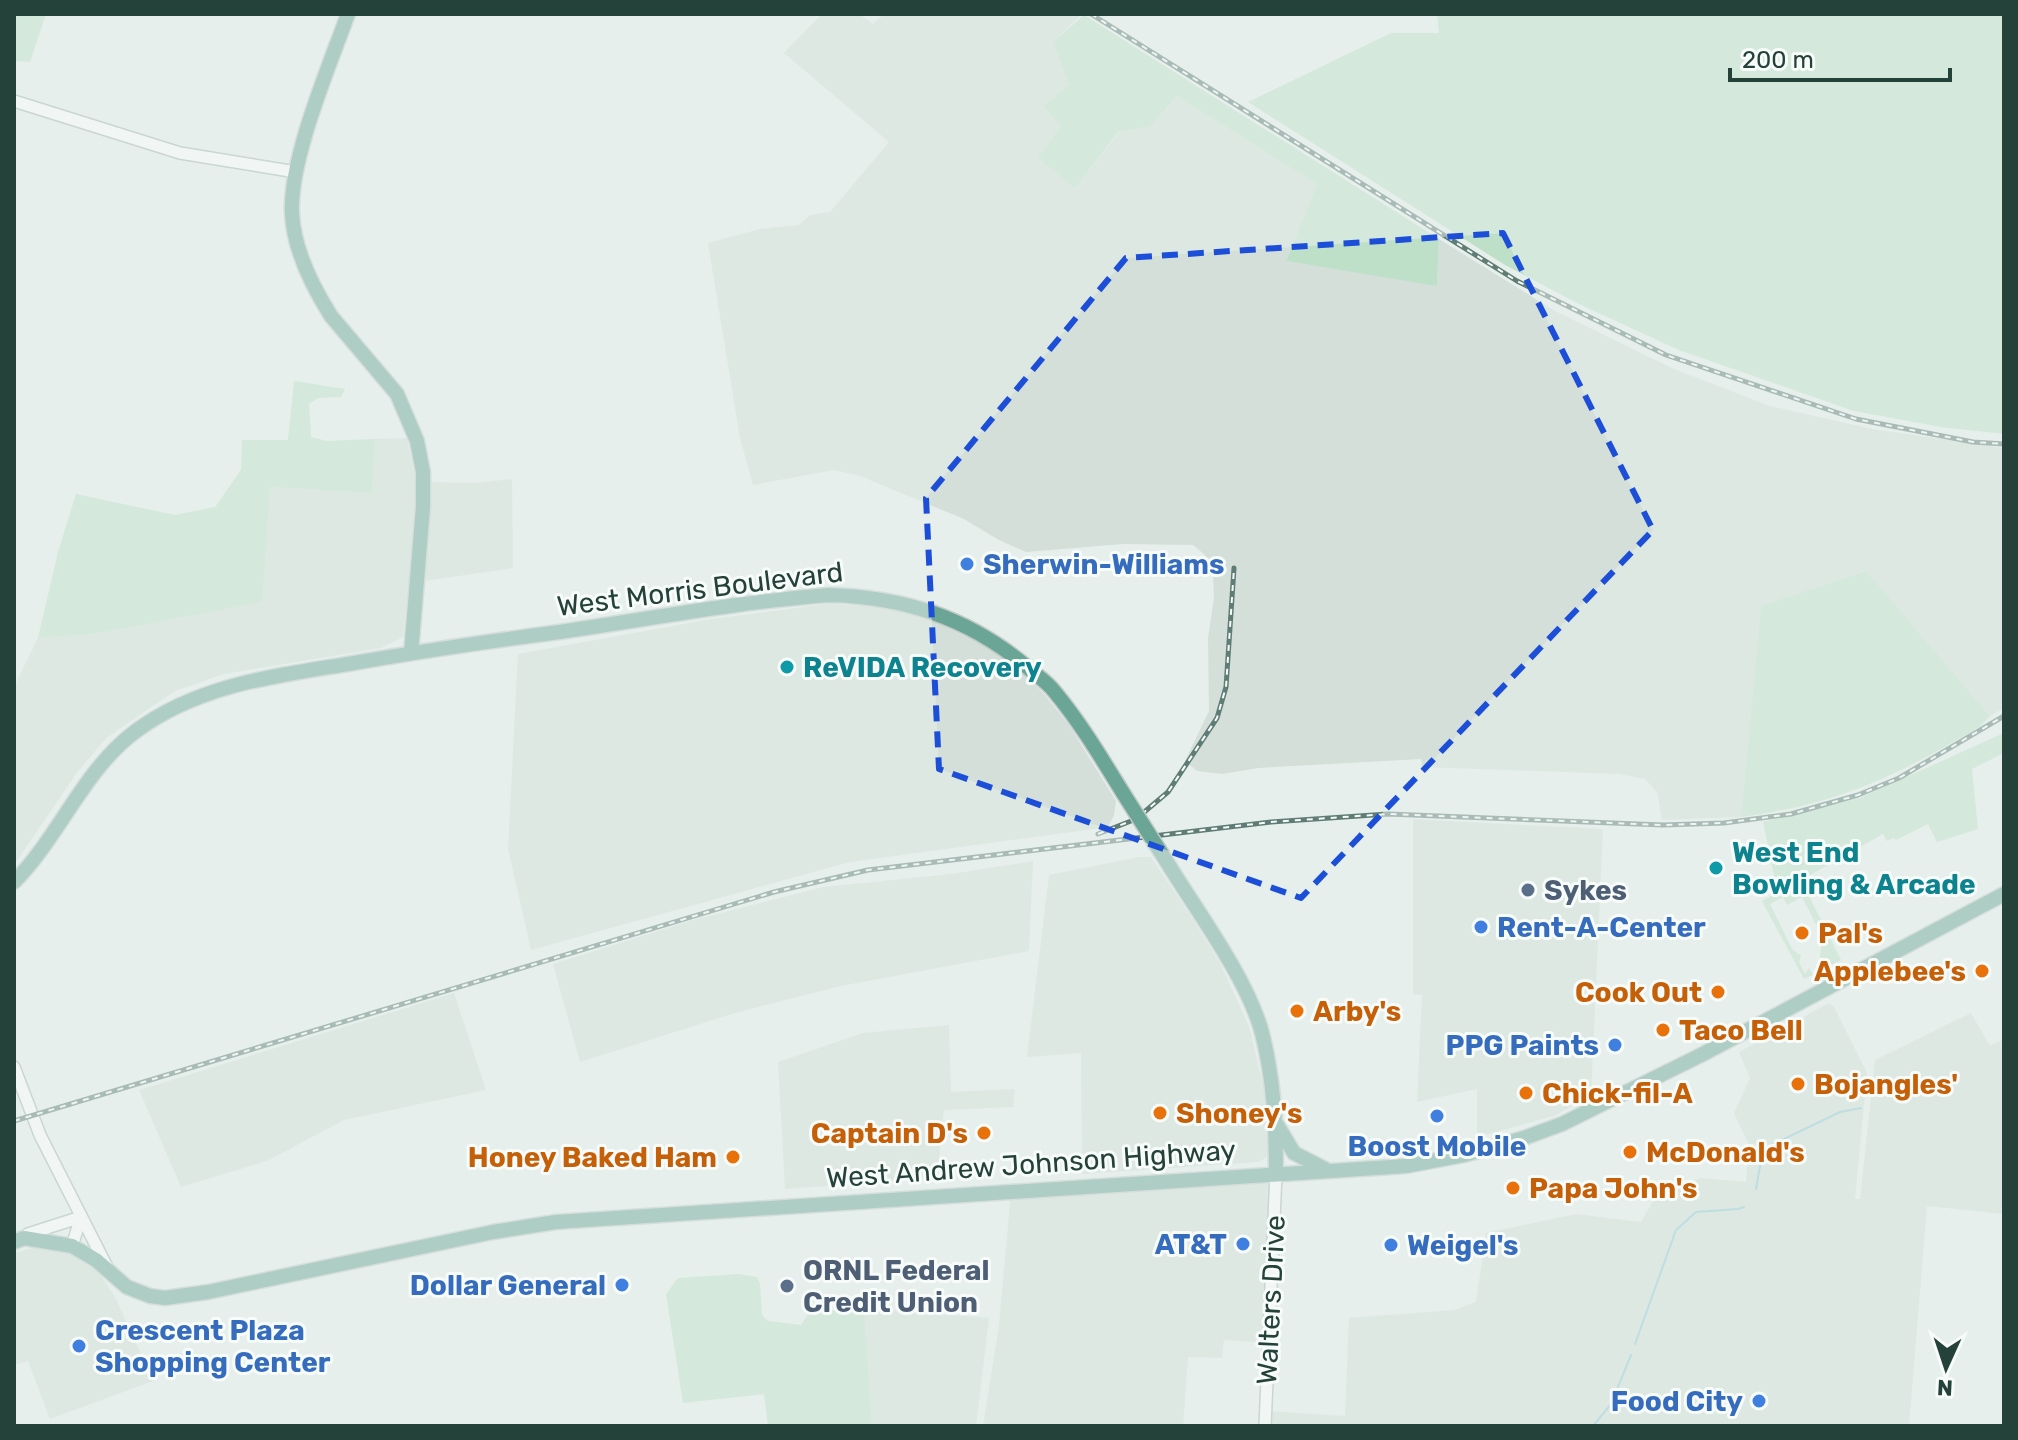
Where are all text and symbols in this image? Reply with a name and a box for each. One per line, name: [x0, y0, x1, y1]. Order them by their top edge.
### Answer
scale bar: [1730, 32, 1950, 82]
text: 200 m: [1742, 46, 1814, 74]
place label: Sherwin-Williams: [983, 548, 1224, 581]
street label: West Morris Boulevard: [555, 555, 845, 623]
marker: Sherwin-Williams: [958, 555, 976, 573]
place label: ReVIDA Recovery: [803, 651, 1042, 684]
marker: ReVIDA Recovery: [778, 658, 796, 676]
place label: West End Bowling & Arcade: [1732, 836, 1976, 901]
marker: West End Bowling & Arcade: [1707, 859, 1725, 877]
place label: Sykes: [1544, 874, 1627, 907]
marker: Sykes: [1519, 881, 1537, 899]
place label: Rent-A-Center: [1497, 911, 1706, 944]
place label: Pal's: [1818, 917, 1883, 950]
marker: Rent-A-Center: [1472, 918, 1490, 936]
marker: Pal's: [1793, 924, 1811, 942]
place label: Applebee's: [1814, 955, 1966, 988]
marker: Applebee's: [1973, 962, 1991, 980]
place label: Cook Out: [1575, 976, 1702, 1009]
marker: Cook Out: [1709, 983, 1727, 1001]
place label: Arby's: [1313, 995, 1401, 1028]
marker: Arby's: [1288, 1002, 1306, 1020]
place label: Taco Bell: [1679, 1014, 1803, 1047]
marker: Taco Bell: [1654, 1021, 1672, 1039]
place label: PPG Paints: [1445, 1029, 1599, 1062]
marker: PPG Paints: [1606, 1036, 1624, 1054]
place label: Bojangles': [1814, 1068, 1958, 1101]
marker: Bojangles': [1789, 1075, 1807, 1093]
place label: Chick-fil-A: [1542, 1077, 1693, 1110]
marker: Chick-fil-A: [1517, 1084, 1535, 1102]
place label: Shoney's: [1176, 1097, 1302, 1130]
marker: Shoney's: [1151, 1104, 1169, 1122]
marker: Boost Mobile: [1428, 1107, 1446, 1125]
place label: Captain D's: [811, 1117, 968, 1150]
marker: Captain D's: [975, 1124, 993, 1142]
place label: Boost Mobile: [1348, 1130, 1527, 1163]
street label: West Andrew Johnson Highway: [825, 1133, 1237, 1195]
place label: McDonald's: [1646, 1136, 1805, 1169]
place label: Honey Baked Ham: [468, 1141, 717, 1174]
marker: McDonald's: [1621, 1143, 1639, 1161]
marker: Honey Baked Ham: [724, 1148, 742, 1166]
place label: Papa John's: [1529, 1172, 1698, 1205]
marker: Papa John's: [1504, 1179, 1522, 1197]
street label: Walters Drive: [1250, 1214, 1292, 1386]
place label: AT&T: [1155, 1228, 1227, 1261]
place label: Weigel's: [1407, 1229, 1519, 1262]
marker: AT&T: [1234, 1235, 1252, 1253]
marker: Weigel's: [1382, 1236, 1400, 1254]
place label: ORNL Federal Credit Union: [803, 1254, 989, 1319]
place label: Dollar General: [410, 1269, 606, 1302]
marker: Dollar General: [613, 1276, 631, 1294]
marker: ORNL Federal Credit Union: [778, 1277, 796, 1295]
place label: Crescent Plaza Shopping Center: [95, 1314, 331, 1379]
north arrow: [1906, 1328, 1986, 1408]
marker: Crescent Plaza Shopping Center: [70, 1337, 88, 1355]
text: N: [1936, 1374, 1954, 1401]
place label: Food City: [1611, 1385, 1743, 1418]
marker: Food City: [1750, 1392, 1768, 1410]

